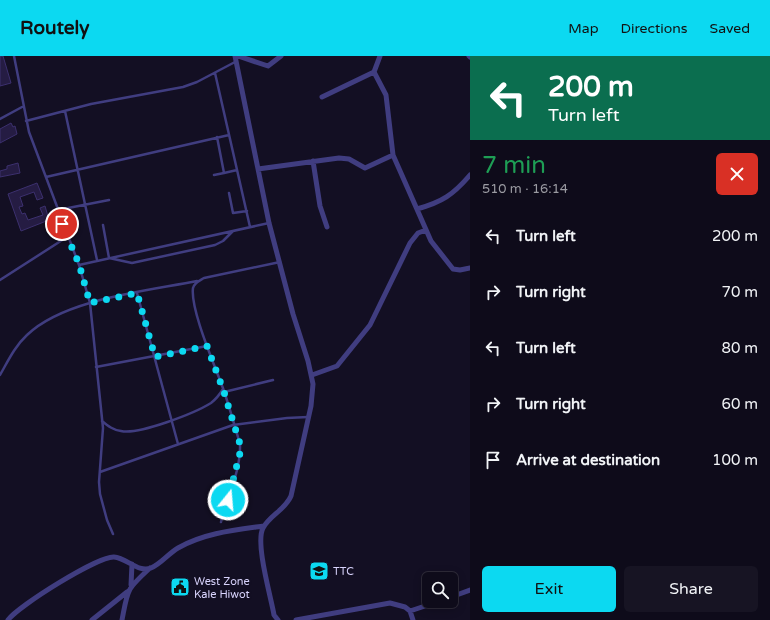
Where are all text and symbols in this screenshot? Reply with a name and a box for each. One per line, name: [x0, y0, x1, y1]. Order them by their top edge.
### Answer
text: Routely: [20, 17, 89, 39]
text: Map: [568, 20, 599, 37]
text: Directions: [621, 20, 688, 37]
text: Saved: [710, 20, 750, 37]
text: 200 m: [548, 70, 634, 104]
icon: left: [482, 72, 534, 124]
text: Turn left: [548, 104, 620, 126]
text: 7 min: [482, 151, 546, 180]
button: close: [716, 153, 758, 195]
text: 510 m · 16:14: [482, 181, 568, 197]
pin: [45, 207, 79, 241]
icon: arrive: [51, 213, 73, 235]
icon: left: [482, 225, 504, 247]
text: Turn left: [516, 227, 576, 245]
text: 200 m: [712, 227, 758, 245]
icon: right: [482, 281, 504, 303]
text: Turn right: [516, 283, 586, 301]
text: 70 m: [721, 283, 758, 301]
icon: left: [482, 337, 504, 359]
text: Turn left: [516, 339, 576, 357]
text: 80 m: [721, 339, 758, 357]
icon: right: [482, 393, 504, 415]
text: Turn right: [516, 395, 586, 413]
text: 60 m: [721, 395, 758, 413]
icon: arrive: [482, 449, 504, 471]
text: Arrive at destination: [516, 451, 660, 469]
text: 100 m: [712, 451, 758, 469]
position arrow: [207, 479, 249, 521]
school or university icon: TTC: [308, 560, 330, 582]
place label: TTC: [333, 565, 354, 578]
button: Exit: [482, 566, 616, 612]
button: Share: [624, 566, 758, 612]
map controls: [422, 572, 458, 608]
button: search: [422, 572, 458, 608]
place label: West Zone Kale Hiwot: [194, 575, 250, 601]
public building icon: West Zone Kale Hiwot: [169, 576, 191, 598]

